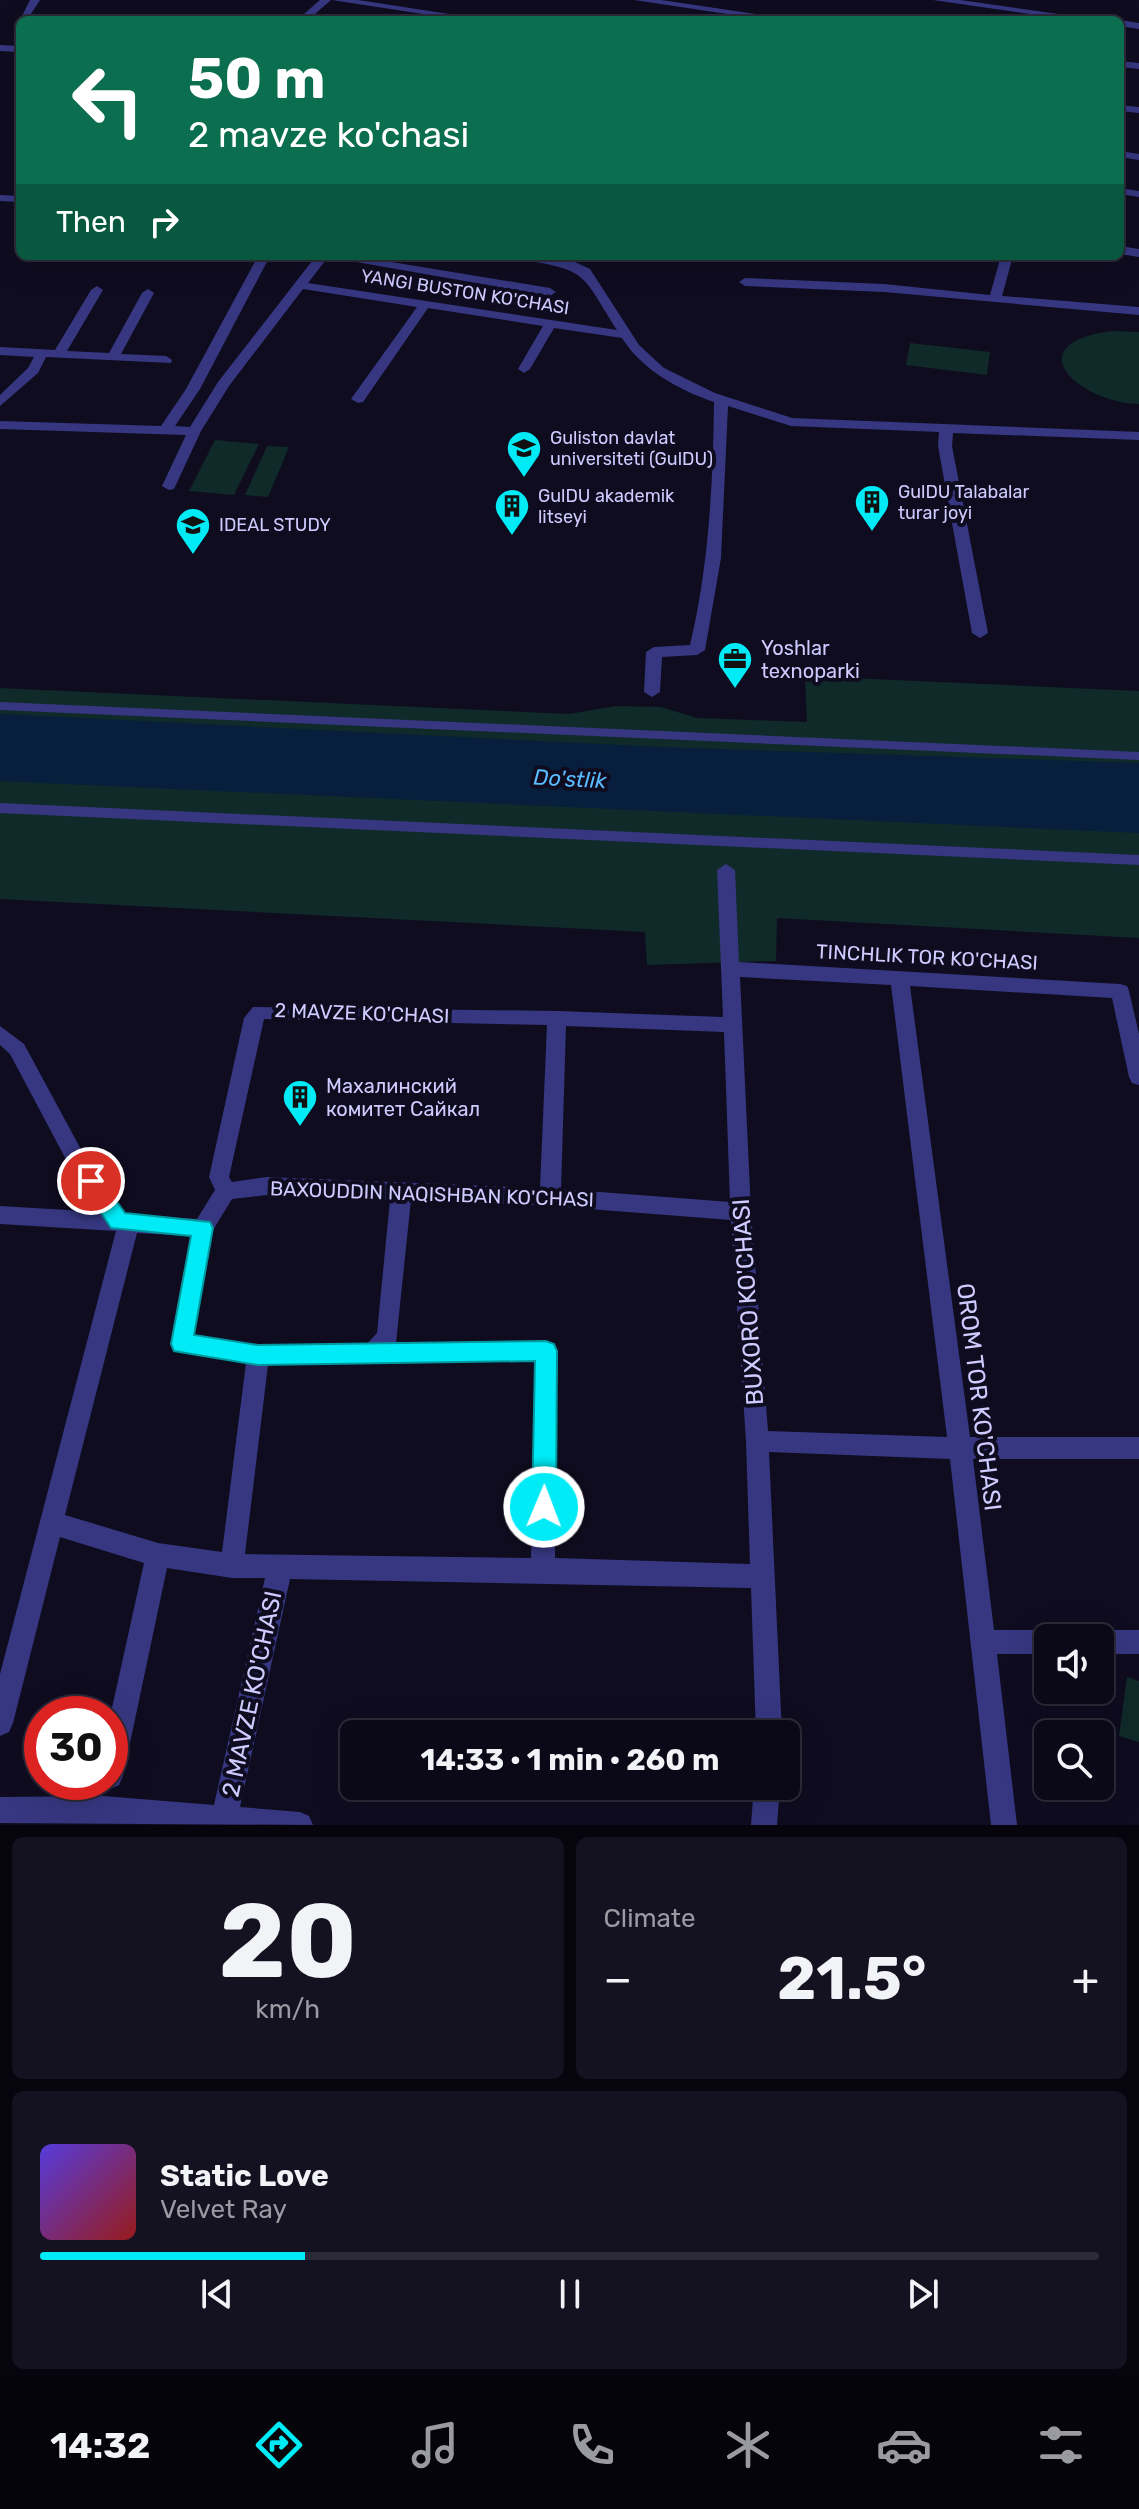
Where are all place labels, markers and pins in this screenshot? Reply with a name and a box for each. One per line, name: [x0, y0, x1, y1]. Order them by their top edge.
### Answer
place label: Guliston davlat universiteti (GulDU): [550, 427, 713, 470]
school or university icon: Guliston davlat universiteti (GulDU): [505, 429, 543, 479]
place label: GulDU Talabalar turar joyi: [898, 481, 1029, 524]
building icon: GulDU Talabalar turar joyi: [853, 483, 891, 533]
place label: GulDU akademik litseyi: [538, 485, 675, 528]
building icon: GulDU akademik litseyi: [493, 487, 531, 537]
school or university icon: IDEAL STUDY: [174, 506, 212, 556]
place label: IDEAL STUDY: [219, 514, 331, 536]
place label: Yoshlar texnoparki: [761, 636, 860, 683]
office icon: Yoshlar texnoparki: [716, 640, 754, 690]
place label: Махалинский комитет Сайкал: [326, 1074, 480, 1121]
building icon: Махалинский комитет Сайкал: [281, 1078, 319, 1128]
pin: [57, 1147, 125, 1215]

